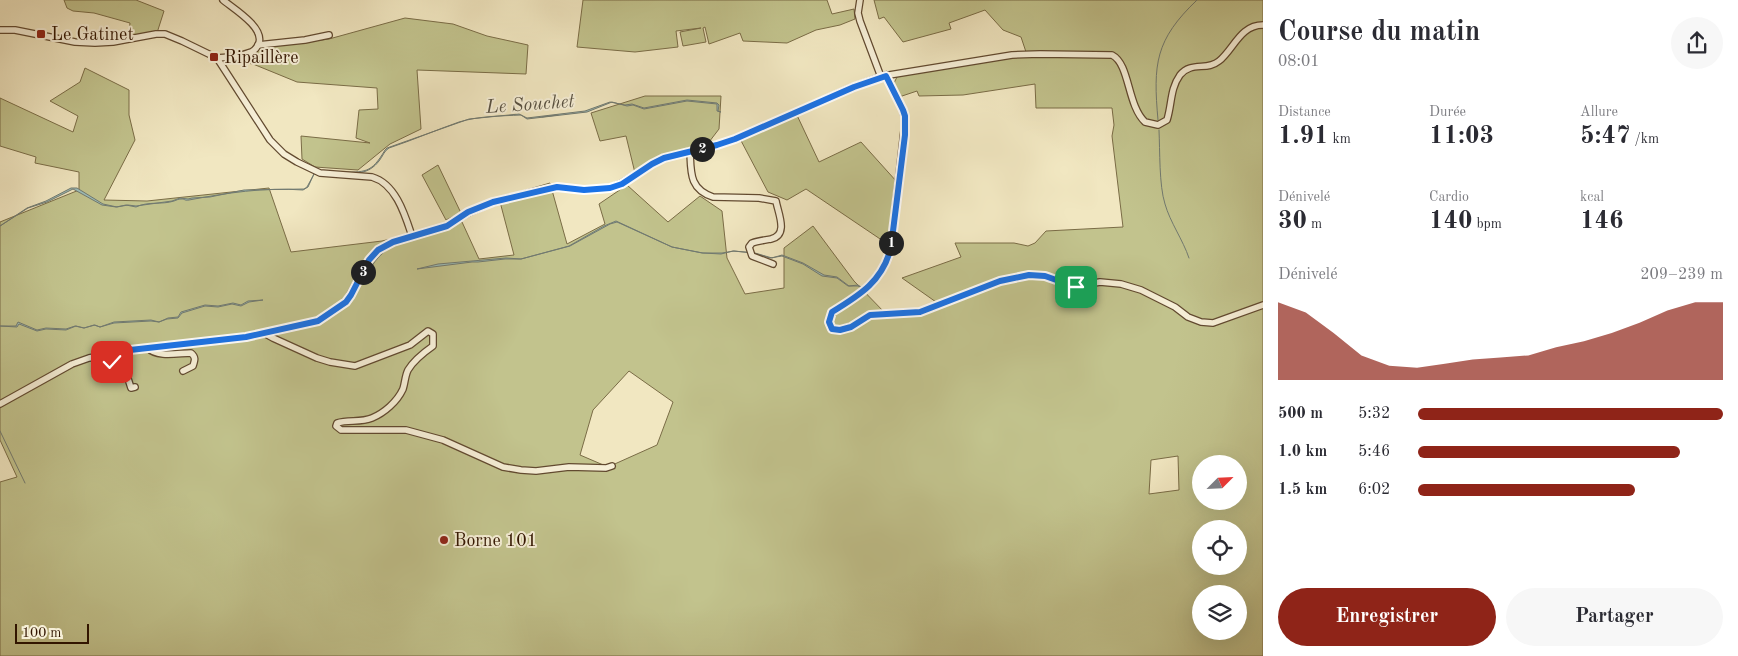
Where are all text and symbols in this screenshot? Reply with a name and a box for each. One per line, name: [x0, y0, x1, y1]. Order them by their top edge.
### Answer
button: share: [1671, 17, 1723, 69]
text: Course du matin: [1278, 19, 1480, 47]
place label: Le Gatinet: [51, 26, 134, 44]
marker: Le Gatinet: [35, 28, 47, 40]
place label: Ripaillère: [224, 49, 298, 67]
marker: Ripaillère: [208, 51, 220, 63]
text: 08:01: [1278, 54, 1320, 70]
water label: Le Souchet: [484, 93, 576, 118]
text: Distance: [1278, 105, 1331, 119]
text: Durée: [1429, 105, 1466, 119]
text: Allure: [1580, 105, 1618, 119]
text: 1.91: [1278, 124, 1329, 149]
text: 11:03: [1429, 124, 1494, 149]
text: 5:47: [1580, 124, 1631, 149]
text: km: [1329, 132, 1351, 146]
text: /km: [1631, 132, 1659, 146]
pin: 2: [690, 136, 714, 162]
text: 2: [698, 142, 707, 156]
text: Dénivelé: [1278, 190, 1330, 204]
text: Cardio: [1429, 190, 1469, 204]
text: kcal: [1580, 190, 1604, 204]
text: 30: [1278, 209, 1307, 234]
text: 140: [1429, 209, 1473, 234]
text: 146: [1580, 209, 1624, 234]
text: m: [1307, 217, 1322, 231]
text: bpm: [1473, 217, 1502, 231]
pin: 1: [878, 230, 904, 256]
text: 1: [887, 236, 896, 250]
pin: 3: [350, 260, 376, 284]
text: 3: [359, 265, 368, 279]
pin: [1055, 266, 1097, 308]
text: Dénivelé: [1278, 267, 1338, 283]
text: 209–239 m: [1640, 267, 1723, 283]
icon: arrive: [1062, 273, 1090, 301]
pin: [91, 341, 133, 383]
icon: check: [98, 348, 126, 376]
text: 500 m: [1278, 406, 1323, 422]
text: 5:32: [1358, 406, 1390, 422]
text: 1.0 km: [1278, 444, 1327, 460]
text: 5:46: [1358, 444, 1390, 460]
north arrow: [1192, 455, 1248, 510]
map controls: [1192, 455, 1247, 640]
text: 1.5 km: [1278, 482, 1327, 498]
text: 6:02: [1358, 482, 1390, 498]
button: locate: [1192, 520, 1247, 575]
place label: Borne 101: [454, 532, 537, 550]
marker: Borne 101: [438, 534, 450, 546]
button: layers: [1192, 585, 1247, 640]
button: Enregistrer: [1278, 588, 1496, 646]
button: Partager: [1506, 588, 1723, 646]
scale bar: [15, 621, 89, 644]
text: 100 m: [22, 626, 61, 640]

